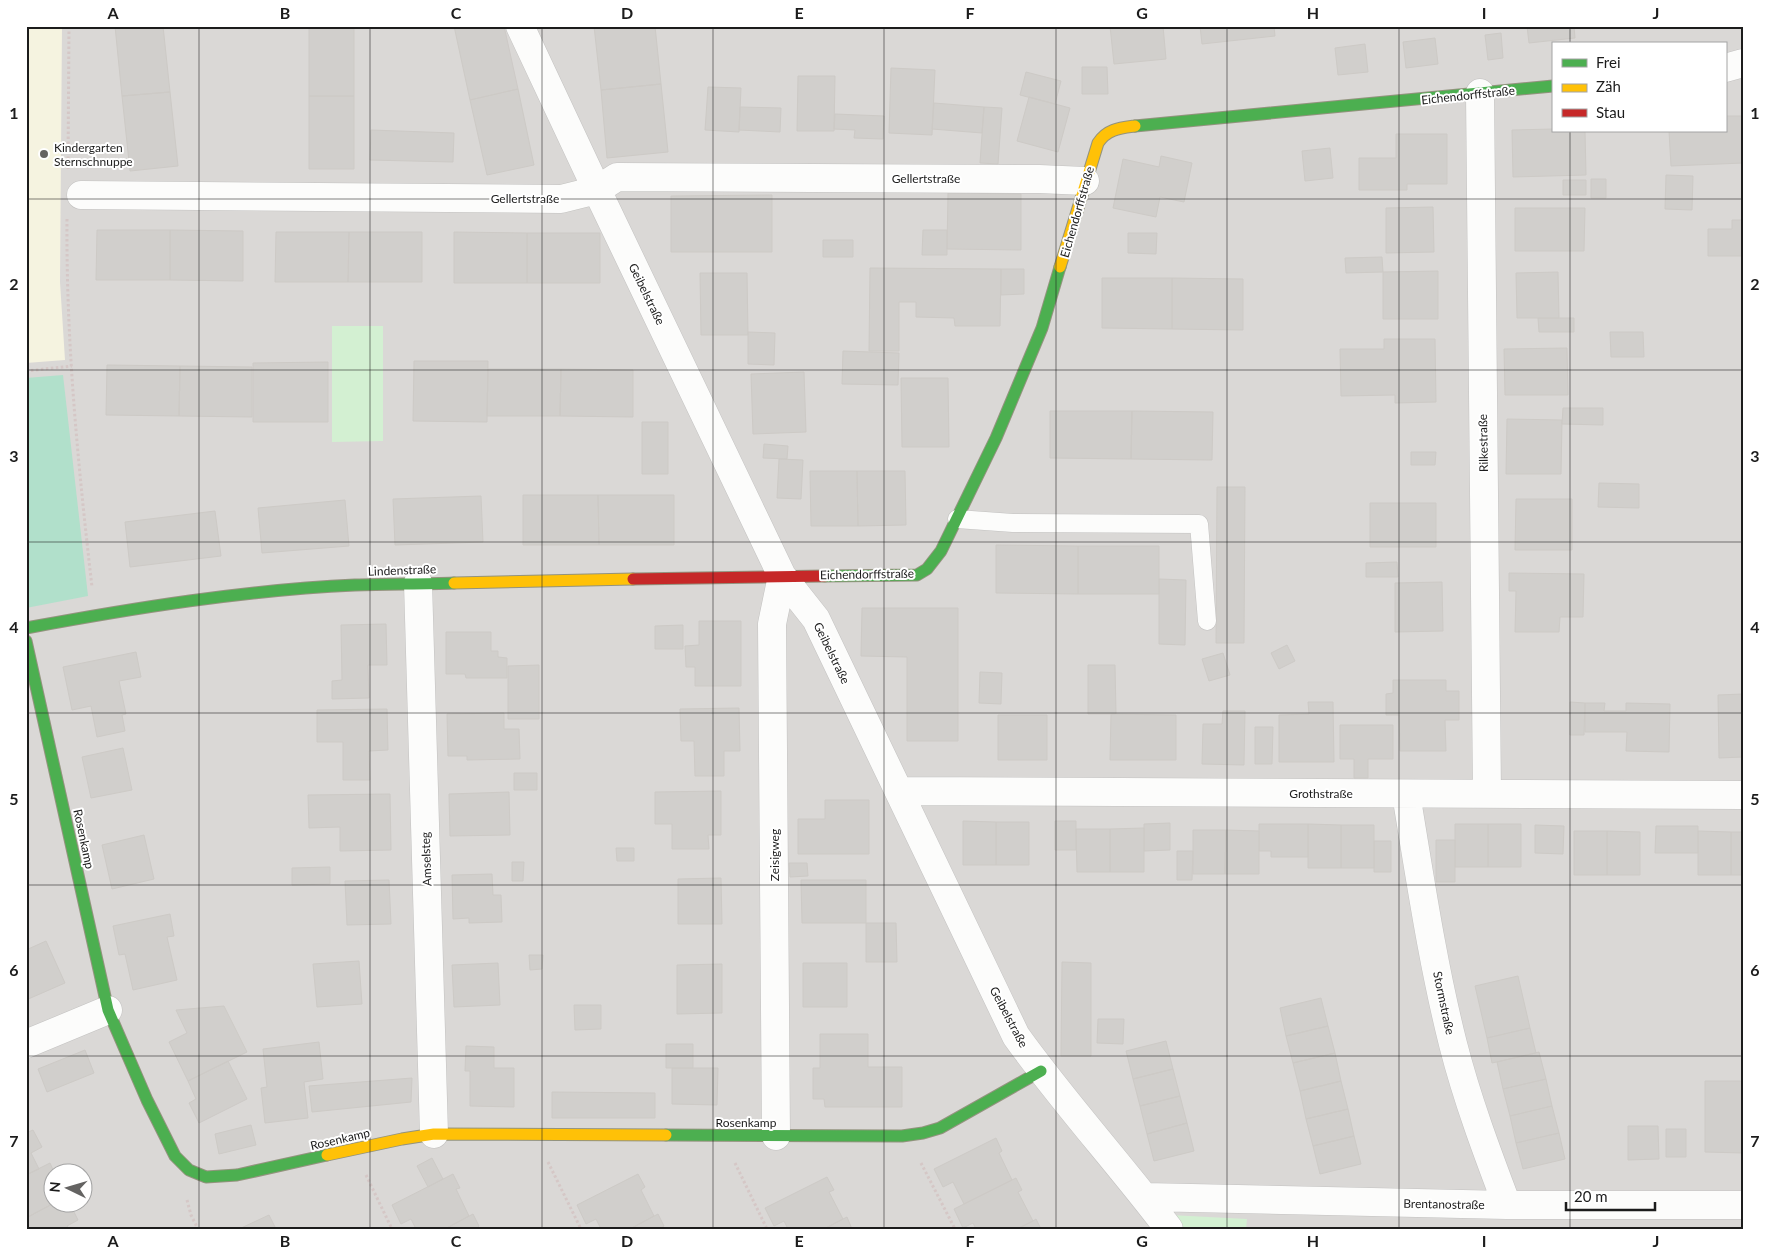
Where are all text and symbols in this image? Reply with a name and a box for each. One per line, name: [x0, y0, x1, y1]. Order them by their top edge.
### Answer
text: A: [106, 3, 119, 22]
text: B: [280, 3, 290, 22]
text: C: [451, 3, 462, 22]
text: D: [621, 3, 633, 22]
text: E: [794, 3, 804, 22]
text: F: [965, 3, 975, 22]
text: G: [1136, 3, 1148, 22]
text: H: [1307, 3, 1319, 22]
text: I: [1482, 3, 1486, 22]
text: J: [1653, 3, 1659, 22]
legend: [1552, 42, 1726, 132]
text: Frei: [1596, 53, 1621, 71]
text: Zäh: [1596, 77, 1621, 95]
street label: Eichendorffstraße: [1420, 83, 1516, 107]
text: 1: [9, 103, 19, 122]
text: Stau: [1596, 103, 1625, 121]
text: 1: [1750, 103, 1760, 122]
place label: Kindergarten Sternschnuppe: [54, 140, 133, 169]
marker: Kindergarten Sternschnuppe: [38, 148, 50, 160]
street label: Eichendorffstraße: [1057, 165, 1097, 259]
street label: Gellertstraße: [892, 171, 960, 186]
street label: Gellertstraße: [491, 191, 559, 206]
street label: Geibelstraße: [626, 261, 668, 327]
text: 2: [9, 274, 19, 293]
text: 2: [1750, 274, 1760, 293]
street label: Rilkestraße: [1475, 414, 1491, 472]
text: 3: [9, 446, 19, 465]
text: 3: [1750, 446, 1760, 465]
street label: Lindenstraße: [367, 561, 437, 579]
street label: Eichendorffstraße: [820, 566, 914, 582]
text: 4: [9, 617, 19, 636]
text: 4: [1750, 617, 1760, 636]
street label: Geibelstraße: [811, 620, 853, 686]
street label: Grothstraße: [1289, 786, 1353, 801]
text: 5: [9, 789, 19, 808]
text: 5: [1750, 789, 1760, 808]
street label: Rosenkamp: [70, 808, 98, 871]
street label: Zeisigweg: [767, 829, 782, 881]
street label: Amselsteg: [418, 832, 434, 886]
text: 6: [9, 960, 19, 979]
text: 6: [1750, 960, 1760, 979]
street label: Stormstraße: [1430, 970, 1458, 1036]
street label: Geibelstraße: [987, 984, 1031, 1050]
street label: Rosenkamp: [716, 1115, 777, 1130]
street label: Rosenkamp: [309, 1125, 372, 1153]
text: 7: [9, 1131, 19, 1150]
text: 7: [1750, 1131, 1760, 1150]
north arrow: [42, 1162, 92, 1212]
scale bar: [1566, 1180, 1655, 1212]
text: N: [46, 1181, 63, 1193]
text: 20 m: [1574, 1187, 1608, 1205]
street label: Brentanostraße: [1403, 1196, 1485, 1212]
text: A: [106, 1231, 119, 1250]
text: B: [280, 1231, 290, 1250]
text: C: [451, 1231, 462, 1250]
text: D: [621, 1231, 633, 1250]
text: E: [794, 1231, 804, 1250]
text: F: [965, 1231, 975, 1250]
text: G: [1136, 1231, 1148, 1250]
text: H: [1307, 1231, 1319, 1250]
text: I: [1482, 1231, 1486, 1250]
text: J: [1653, 1231, 1659, 1250]

